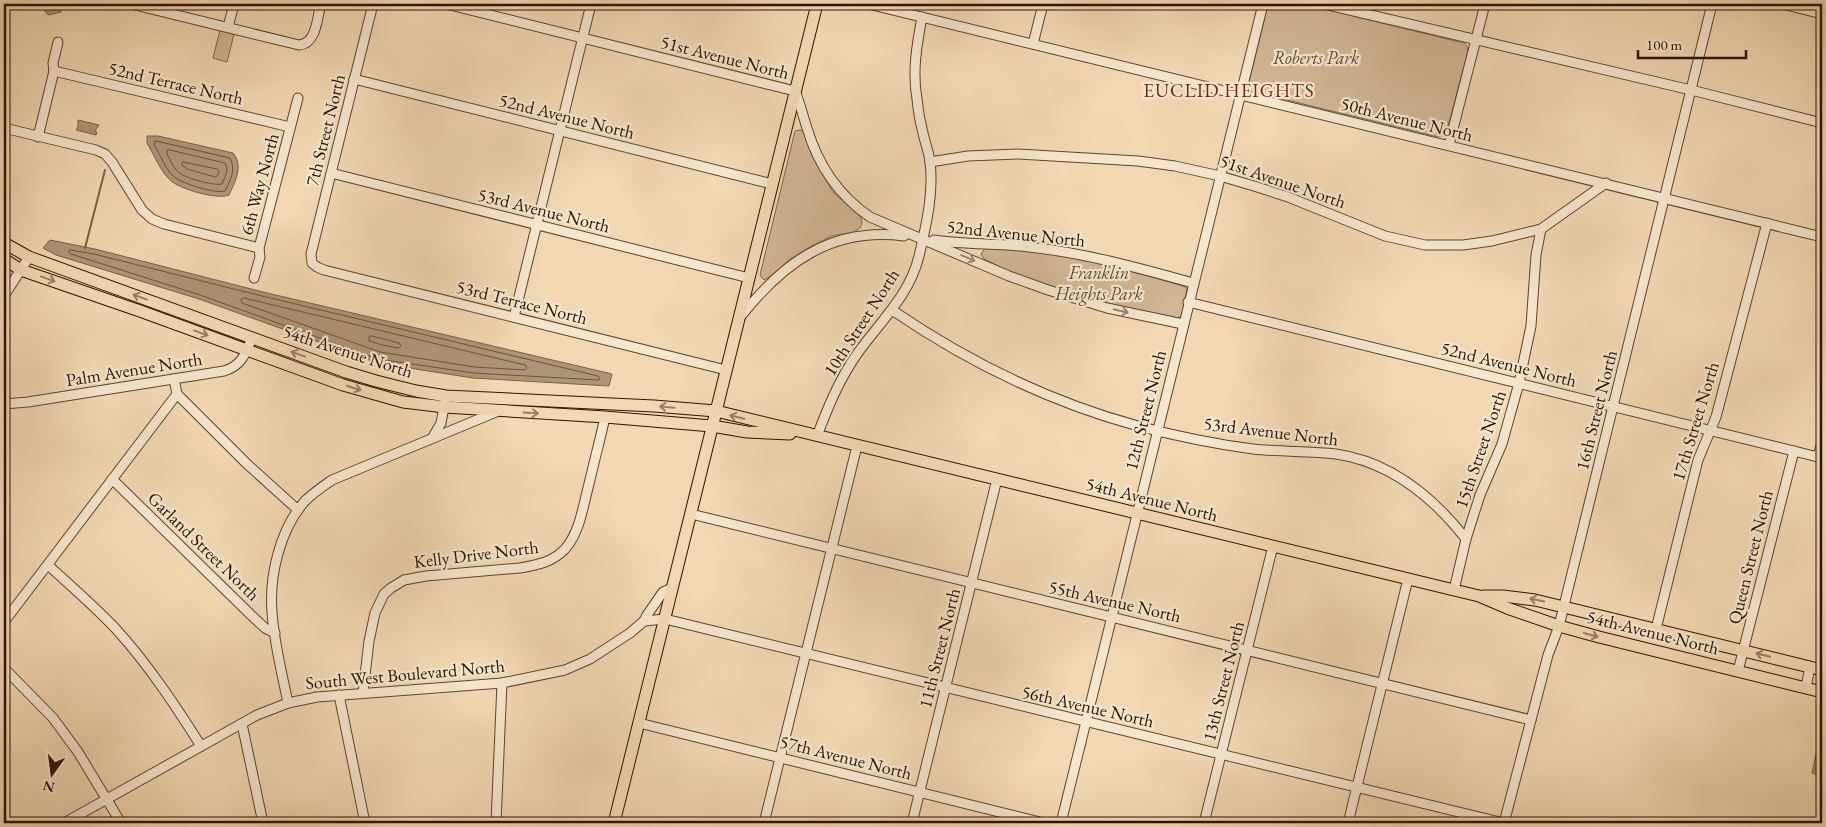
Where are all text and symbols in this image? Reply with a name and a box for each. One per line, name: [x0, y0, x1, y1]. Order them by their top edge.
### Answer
scale bar: [1638, 28, 1746, 60]
street label: 51st Avenue North: [658, 30, 792, 84]
text: 100 m: [1646, 35, 1683, 54]
park label: Roberts Park: [1273, 46, 1359, 69]
street label: 52nd Terrace North: [106, 56, 246, 110]
street label: 7th Street North: [300, 72, 350, 188]
district label: EUCLID HEIGHTS: [1143, 78, 1315, 103]
street label: 52nd Avenue North: [497, 88, 637, 144]
street label: 50th Avenue North: [1339, 91, 1475, 147]
street label: 6th Way North: [234, 131, 284, 237]
street label: 51st Avenue North: [1217, 149, 1349, 213]
street label: 53rd Avenue North: [476, 182, 612, 238]
street label: 52nd Avenue North: [946, 214, 1086, 252]
one-way arrow: [960, 254, 975, 263]
park label: Franklin Heights Park: [1054, 261, 1143, 306]
street label: 10th Street North: [818, 264, 904, 380]
one-way arrow: [39, 275, 55, 284]
street label: 53rd Terrace North: [454, 275, 590, 329]
one-way arrow: [133, 292, 148, 301]
one-way arrow: [1112, 307, 1128, 316]
street label: 54th Avenue North: [280, 319, 416, 383]
one-way arrow: [193, 329, 208, 338]
street label: 52nd Avenue North: [1439, 336, 1579, 392]
street label: Palm Avenue North: [64, 347, 204, 391]
street label: 12th Street North: [1119, 348, 1171, 472]
street label: 16th Street North: [1570, 348, 1622, 472]
one-way arrow: [291, 349, 306, 358]
street label: 17th Street North: [1666, 359, 1724, 483]
one-way arrow: [345, 384, 361, 393]
street label: 15th Street North: [1449, 387, 1511, 511]
one-way arrow: [660, 403, 676, 412]
one-way arrow: [522, 408, 539, 418]
one-way arrow: [730, 411, 746, 421]
street label: 53rd Avenue North: [1202, 411, 1340, 451]
street label: 54th Avenue North: [1084, 471, 1220, 527]
street label: Garland Street North: [143, 487, 265, 605]
street label: Queen Street North: [1722, 488, 1778, 626]
street label: Kelly Drive North: [412, 535, 540, 573]
street label: 55th Avenue North: [1047, 575, 1183, 627]
street label: 11th Street North: [913, 586, 965, 710]
one-way arrow: [1529, 595, 1545, 605]
street label: 54th Avenue North: [1585, 604, 1721, 660]
street label: 13th Street North: [1197, 619, 1249, 743]
one-way arrow: [1582, 631, 1598, 640]
one-way arrow: [1755, 650, 1771, 659]
street label: South West Boulevard North: [304, 654, 506, 694]
street label: 56th Avenue North: [1020, 680, 1156, 732]
street label: 57th Avenue North: [778, 729, 914, 785]
north arrow: [28, 750, 78, 800]
text: N: [41, 776, 57, 797]

